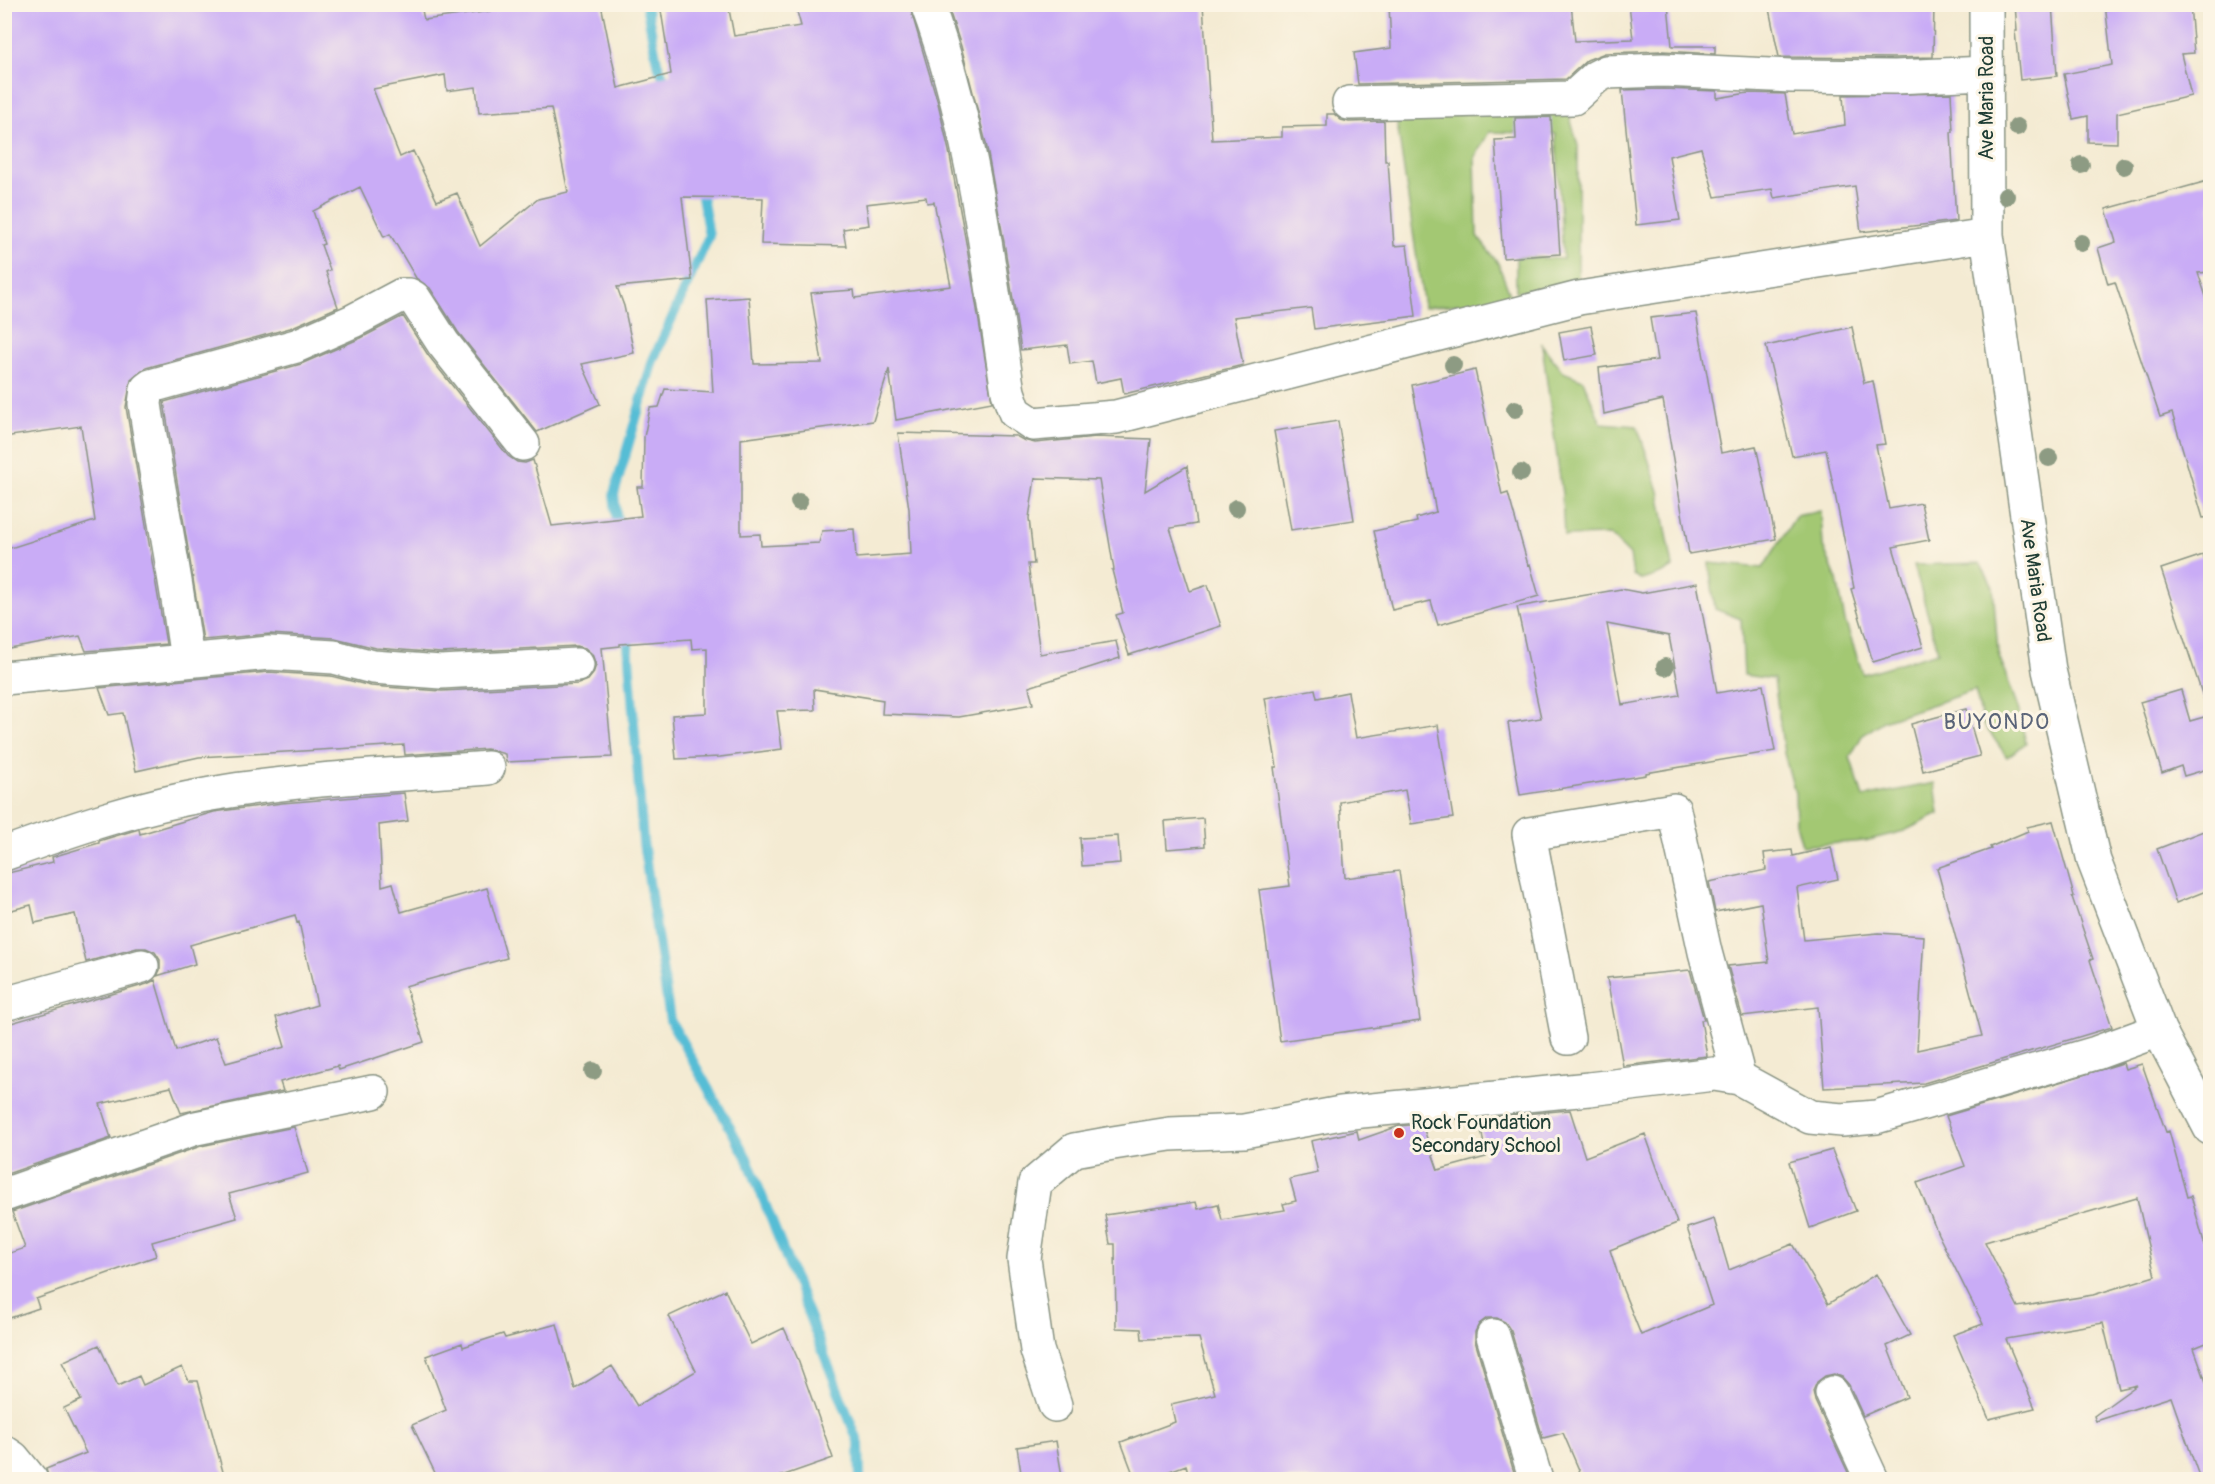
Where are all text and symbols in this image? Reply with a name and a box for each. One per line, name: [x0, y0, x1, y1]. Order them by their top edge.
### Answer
street label: Ave Maria Road: [1974, 36, 1999, 160]
street label: Ave Maria Road: [2014, 517, 2057, 643]
district label: BUYONDO: [1944, 708, 2050, 736]
place label: Rock Foundation Secondary School: [1411, 1110, 1561, 1158]
marker: Rock Foundation Secondary School: [1392, 1126, 1406, 1140]

